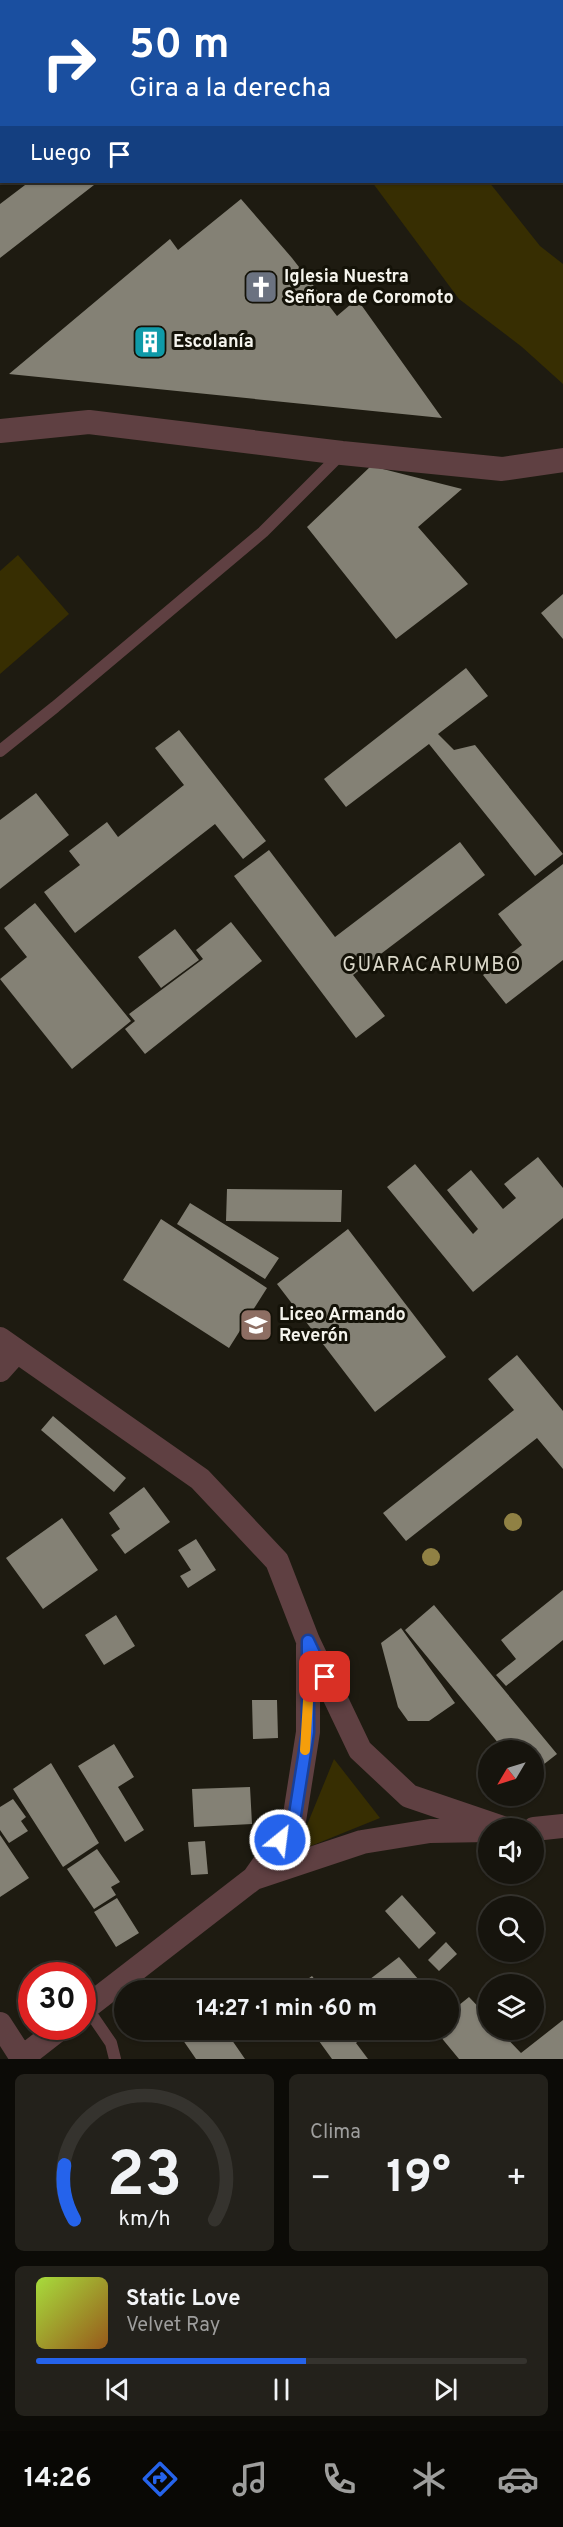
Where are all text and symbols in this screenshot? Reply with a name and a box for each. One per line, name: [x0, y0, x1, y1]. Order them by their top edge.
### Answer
text: 50 m: [129, 20, 230, 73]
icon: right: [30, 24, 108, 102]
text: Gira a la derecha: [129, 72, 331, 106]
icon: arrive: [103, 138, 136, 171]
text: Luego: [30, 141, 91, 168]
place label: Iglesia Nuestra Señora de Coromoto: [284, 266, 454, 310]
church icon: Iglesia Nuestra Señora de Coromoto: [243, 269, 279, 305]
building icon: Escolanía: [132, 324, 168, 360]
place label: Escolanía: [173, 331, 254, 354]
district label: GUARACARUMBO: [342, 953, 522, 979]
place label: Liceo Armando Reverón: [279, 1304, 406, 1348]
school or university icon: Liceo Armando Reverón: [238, 1307, 274, 1343]
pin: [299, 1651, 350, 1702]
icon: arrive: [308, 1660, 341, 1693]
north arrow: [478, 1740, 544, 1806]
map controls: [478, 1740, 544, 2040]
position arrow: [248, 1808, 312, 1872]
button: sound: [478, 1818, 544, 1884]
button: search: [478, 1896, 544, 1962]
speed limit sign: 30: [18, 1962, 96, 2040]
button: layers: [478, 1974, 544, 2040]
text: 14:27 · 1 min · 60 m: [196, 1996, 377, 2023]
text: Clima: [310, 2120, 361, 2146]
text: 23: [107, 2139, 182, 2218]
text: 19°: [386, 2151, 451, 2208]
text: −: [310, 2159, 331, 2201]
text: +: [506, 2159, 527, 2201]
text: km/h: [118, 2206, 171, 2233]
text: Static Love: [126, 2286, 240, 2313]
text: Velvet Ray: [126, 2313, 220, 2339]
icon: previous: [101, 2373, 134, 2406]
icon: pause: [265, 2373, 298, 2406]
icon: next: [429, 2373, 462, 2406]
icon: directions: [139, 2458, 181, 2500]
icon: music: [229, 2458, 271, 2500]
icon: phone: [318, 2458, 360, 2500]
icon: climate: [408, 2458, 450, 2500]
icon: car: [497, 2458, 539, 2500]
text: 14:26: [24, 2462, 92, 2496]

